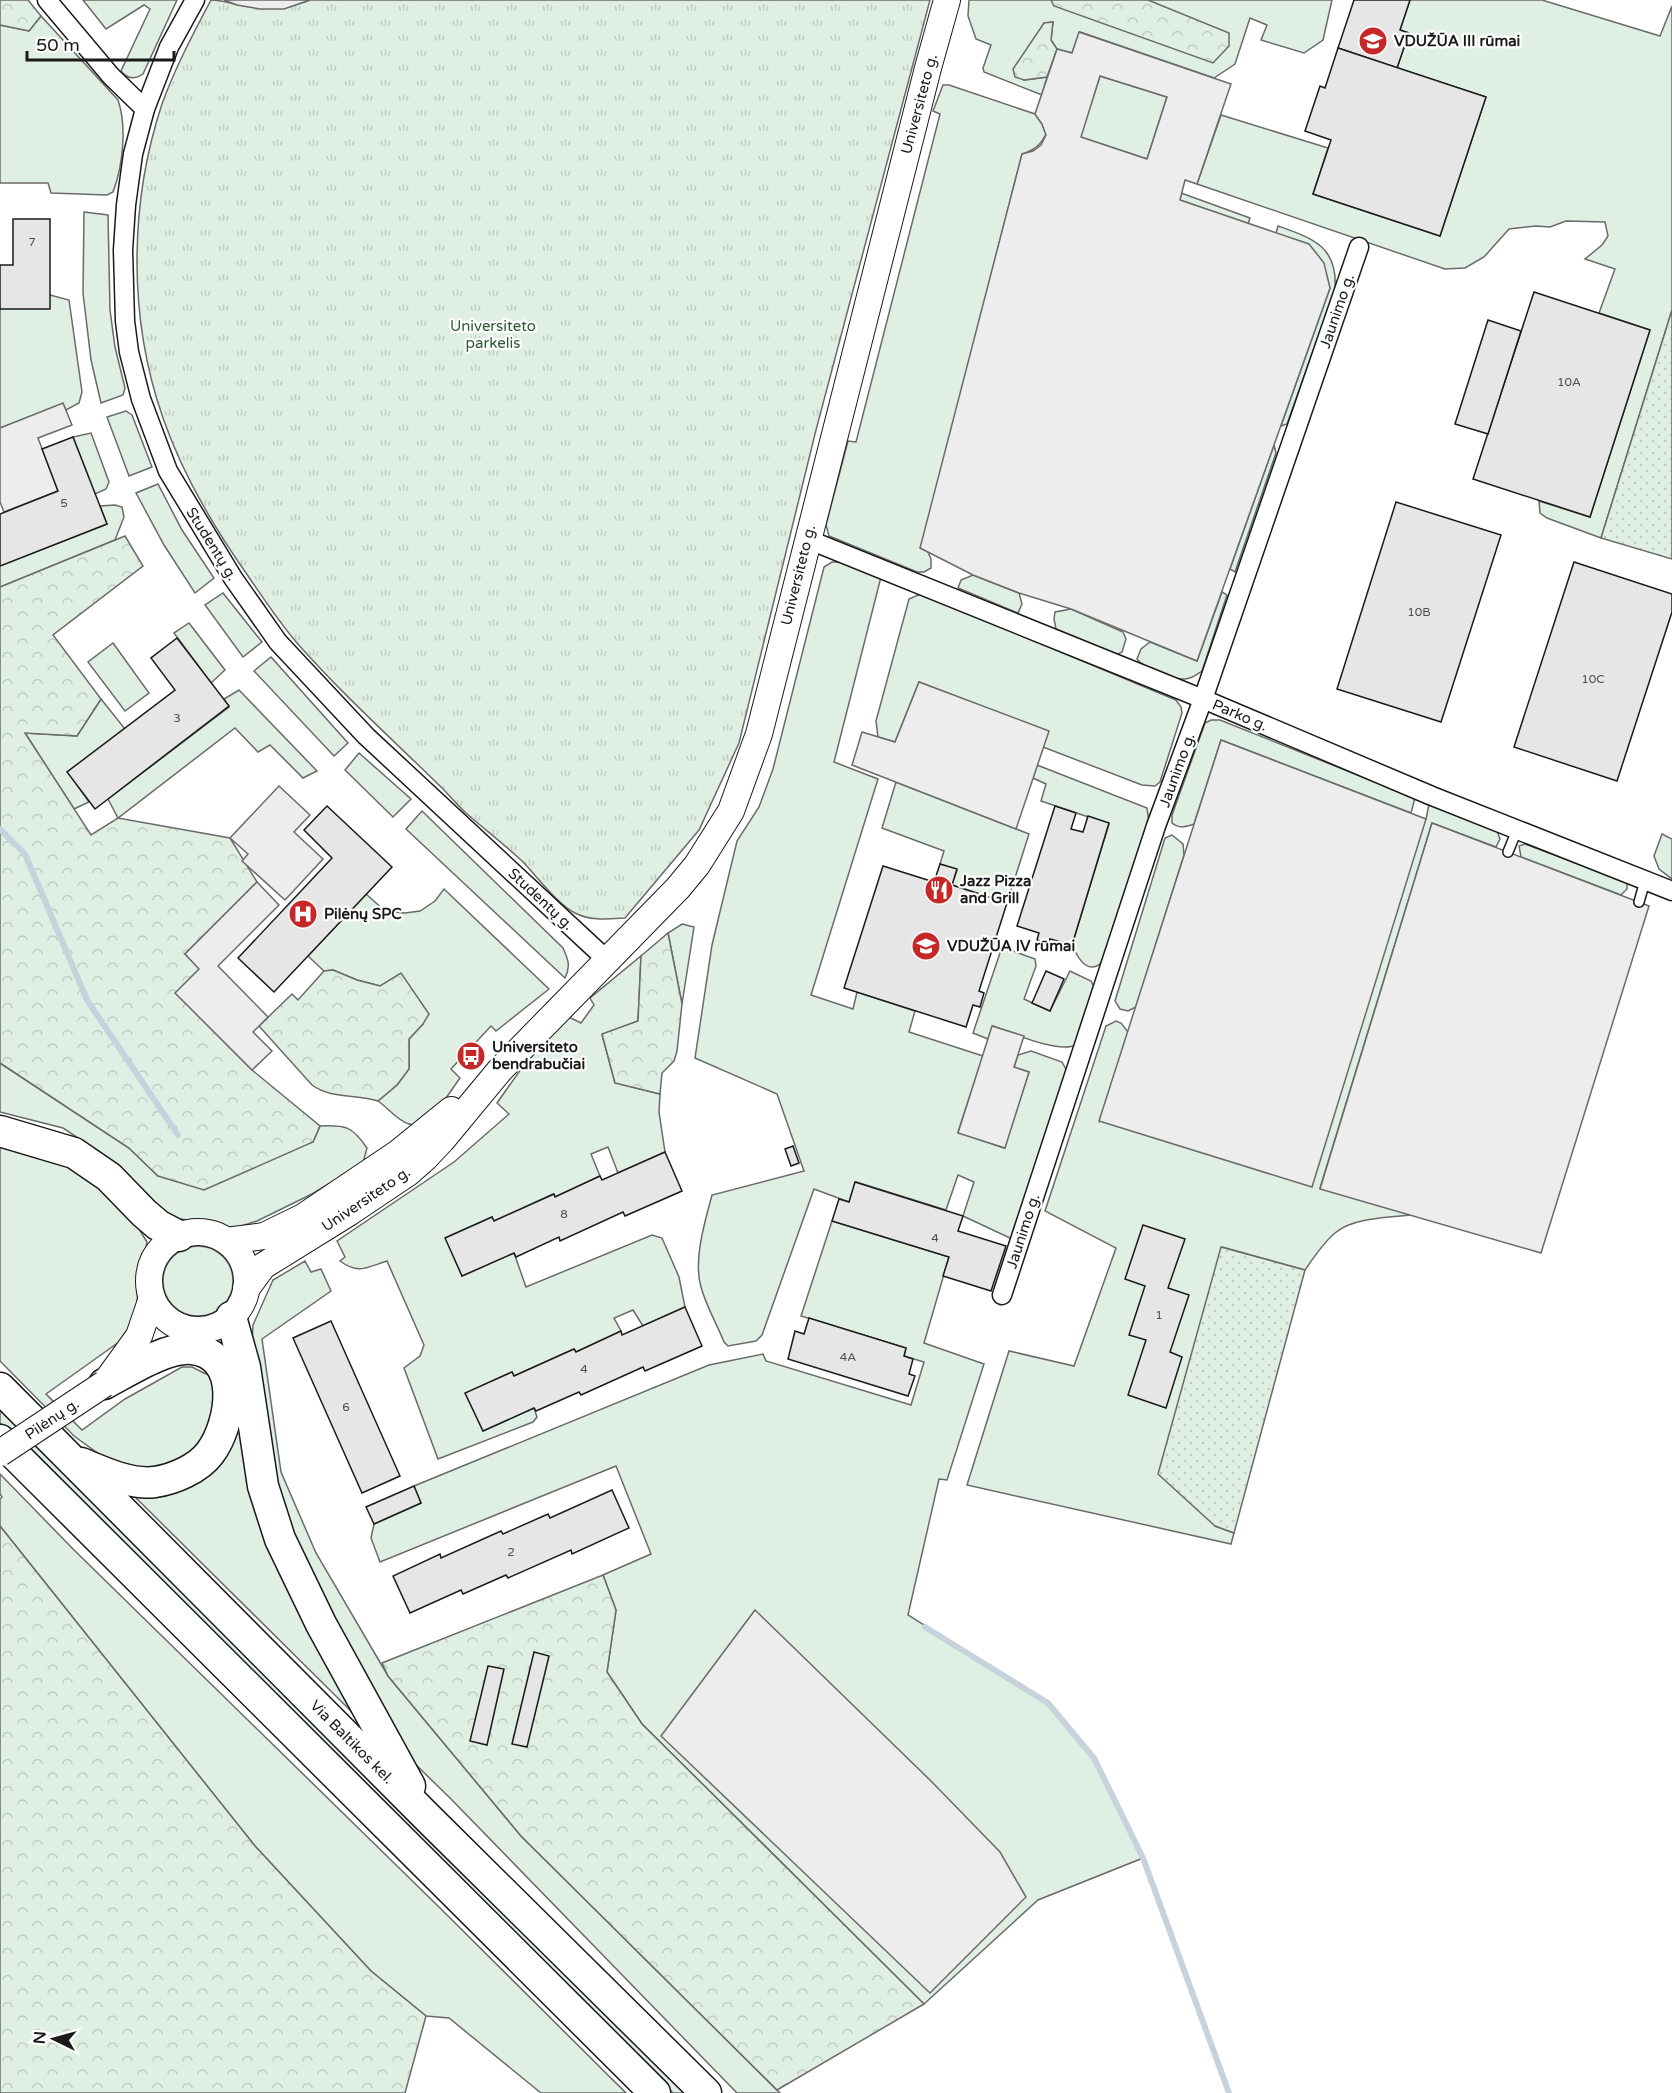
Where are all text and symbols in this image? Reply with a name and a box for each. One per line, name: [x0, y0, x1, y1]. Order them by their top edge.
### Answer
scale bar: [27, 24, 174, 62]
school or university icon: VDUŽŪA III rūmai: [1357, 25, 1389, 57]
place label: VDUŽŪA III rūmai: [1394, 32, 1520, 50]
text: 50 m: [36, 34, 80, 56]
street label: Universiteto g.: [897, 52, 941, 156]
house number: 7: [28, 235, 36, 249]
street label: Jaunimo g.: [1316, 271, 1358, 351]
park label: Universiteto parkelis: [450, 317, 536, 352]
house number: 10A: [1557, 375, 1581, 389]
house number: 5: [60, 496, 68, 510]
street label: Studentų g.: [182, 504, 242, 584]
street label: Universiteto g.: [777, 523, 819, 627]
house number: 10B: [1407, 605, 1431, 619]
house number: 10C: [1581, 672, 1605, 686]
street label: Parko g.: [1210, 695, 1270, 735]
house number: 3: [173, 711, 181, 725]
street label: Jaunimo g.: [1155, 730, 1199, 810]
street label: Studentų g.: [505, 864, 577, 934]
place label: Jazz Pizza and Grill: [959, 872, 1031, 907]
restaurant icon: Jazz Pizza and Grill: [923, 874, 955, 906]
hospital icon: Pilėnų SPC: [287, 898, 319, 930]
place label: Pilėnų SPC: [324, 905, 402, 923]
school or university icon: VDUŽŪA IV rūmai: [910, 930, 942, 962]
place label: VDUŽŪA IV rūmai: [947, 937, 1075, 955]
place label: Universiteto bendrabučiai: [492, 1038, 585, 1073]
bus stop icon: Universiteto bendrabučiai: [455, 1040, 487, 1072]
street label: Universiteto g.: [318, 1163, 414, 1235]
street label: Jaunimo g.: [1002, 1191, 1044, 1271]
house number: 8: [560, 1207, 568, 1221]
house number: 4: [931, 1231, 939, 1245]
house number: 1: [1155, 1308, 1163, 1322]
house number: 4A: [840, 1350, 856, 1364]
house number: 4: [580, 1362, 588, 1376]
street label: Pilėnų g.: [22, 1394, 82, 1444]
house number: 6: [342, 1400, 350, 1414]
house number: 2: [507, 1545, 515, 1559]
street label: Via Baltikos kel.: [306, 1696, 398, 1788]
north arrow: [24, 2009, 84, 2069]
text: N: [30, 2031, 51, 2045]

